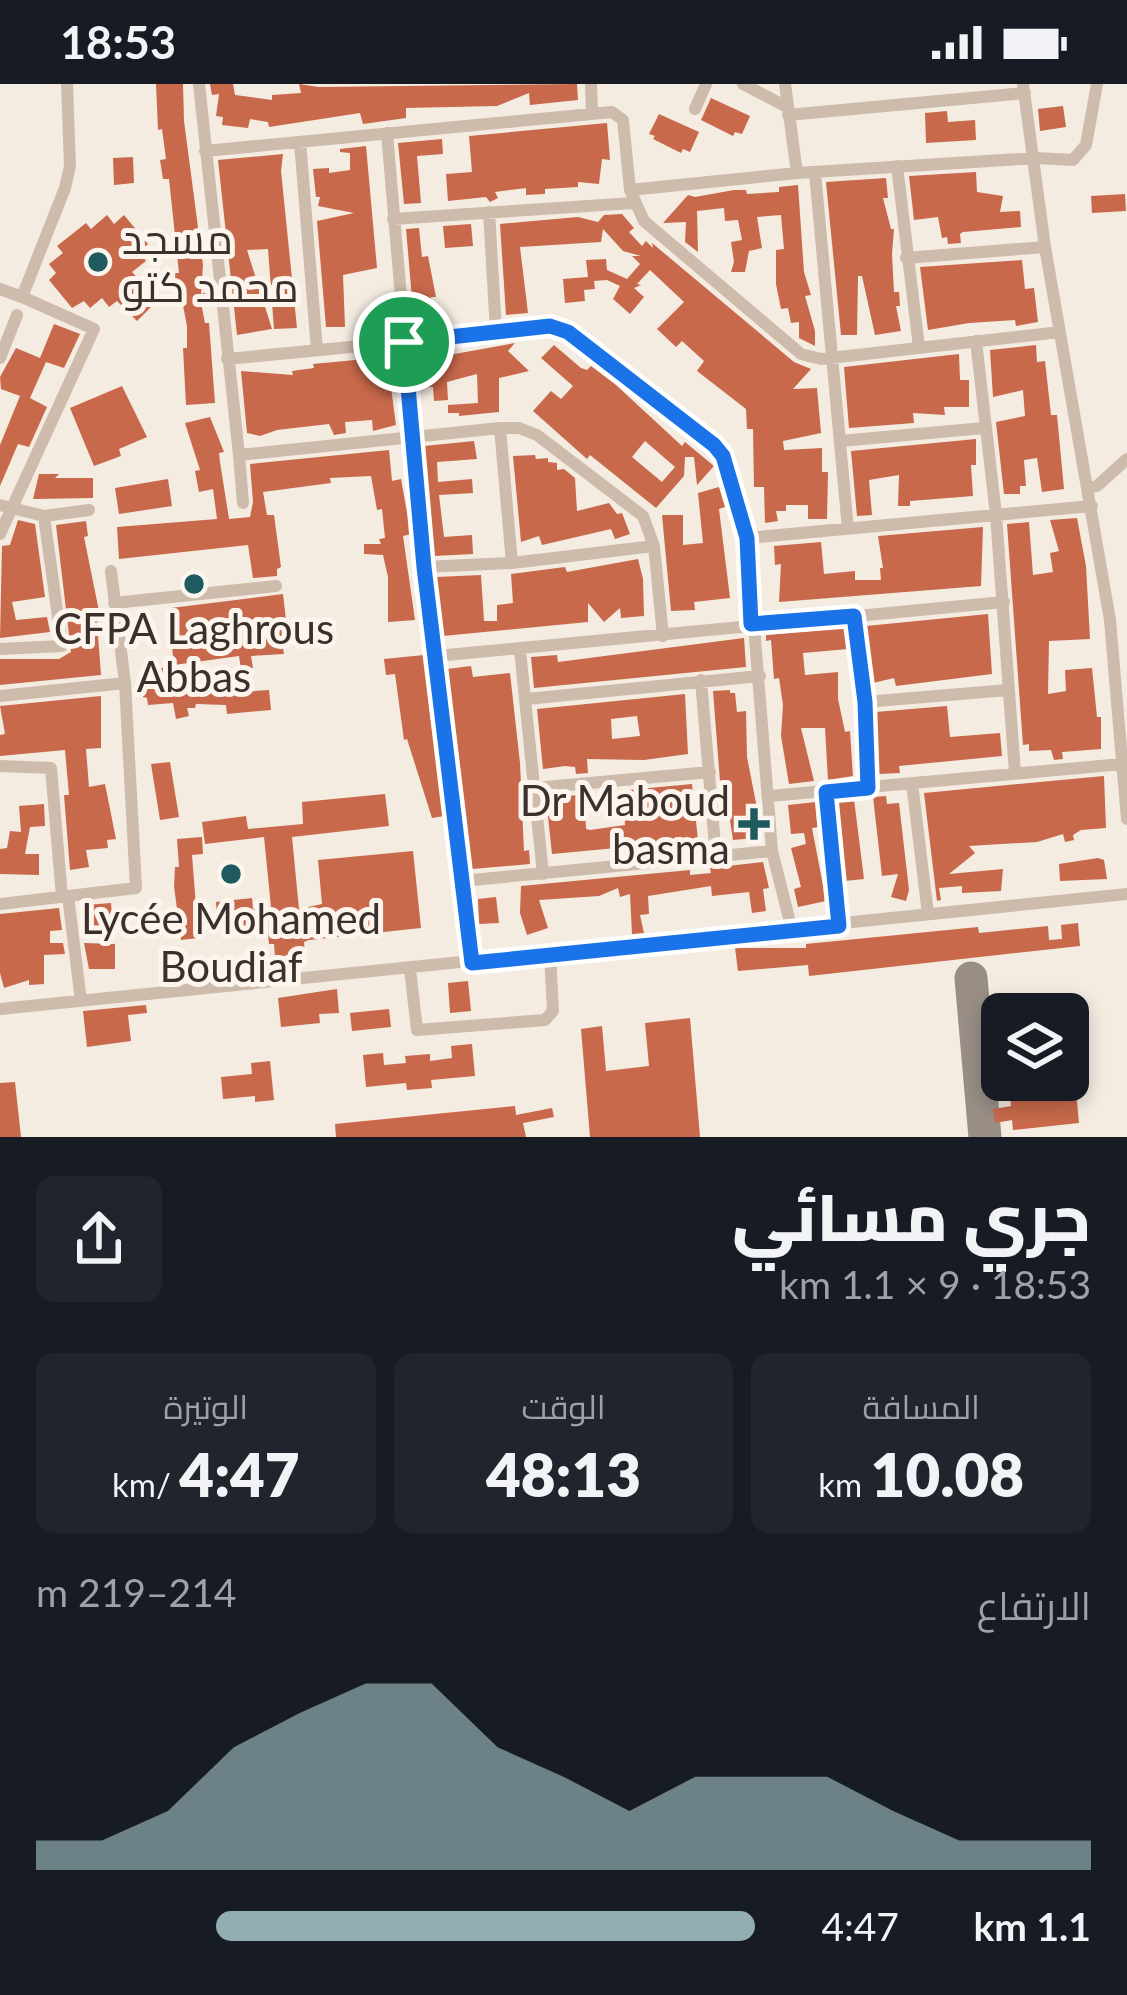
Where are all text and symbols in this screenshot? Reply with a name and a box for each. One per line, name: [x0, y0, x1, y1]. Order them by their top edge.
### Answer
text: 18:53: [60, 15, 176, 69]
place label: مسجد محمد كتو: [122, 213, 299, 311]
marker: مسجد محمد كتو: [85, 249, 111, 275]
pin: [353, 291, 455, 393]
icon: arrive: [371, 309, 437, 375]
marker: CFPA Laghrous Abbas: [181, 571, 207, 597]
place label: CFPA Laghrous Abbas: [54, 603, 334, 701]
place label: Dr Maboud basma: [520, 775, 730, 873]
marker: Dr Maboud basma: [741, 811, 767, 837]
marker: Lycée Mohamed Boudiaf: [218, 861, 244, 887]
place label: Lycée Mohamed Boudiaf: [81, 893, 381, 991]
map controls: [981, 993, 1089, 1101]
button: layers: [981, 993, 1089, 1101]
button: share: [36, 1176, 162, 1302]
text: جري مسائي: [732, 1176, 1091, 1255]
text: 18:53 · 9 × 1.1 km: [779, 1261, 1091, 1307]
text: الوتيرة: [163, 1386, 248, 1426]
text: الوقت: [521, 1386, 606, 1426]
text: المسافة: [862, 1386, 980, 1426]
text: 4:47: [179, 1438, 300, 1510]
text: 48:13: [486, 1438, 641, 1510]
text: 10.08: [871, 1438, 1024, 1510]
text: /km: [112, 1464, 179, 1504]
text: km: [818, 1464, 871, 1504]
text: 214–219 m: [36, 1569, 236, 1615]
text: الارتفاع: [977, 1582, 1091, 1628]
text: 4:47: [821, 1903, 899, 1949]
text: 1.1 km: [973, 1903, 1091, 1949]

